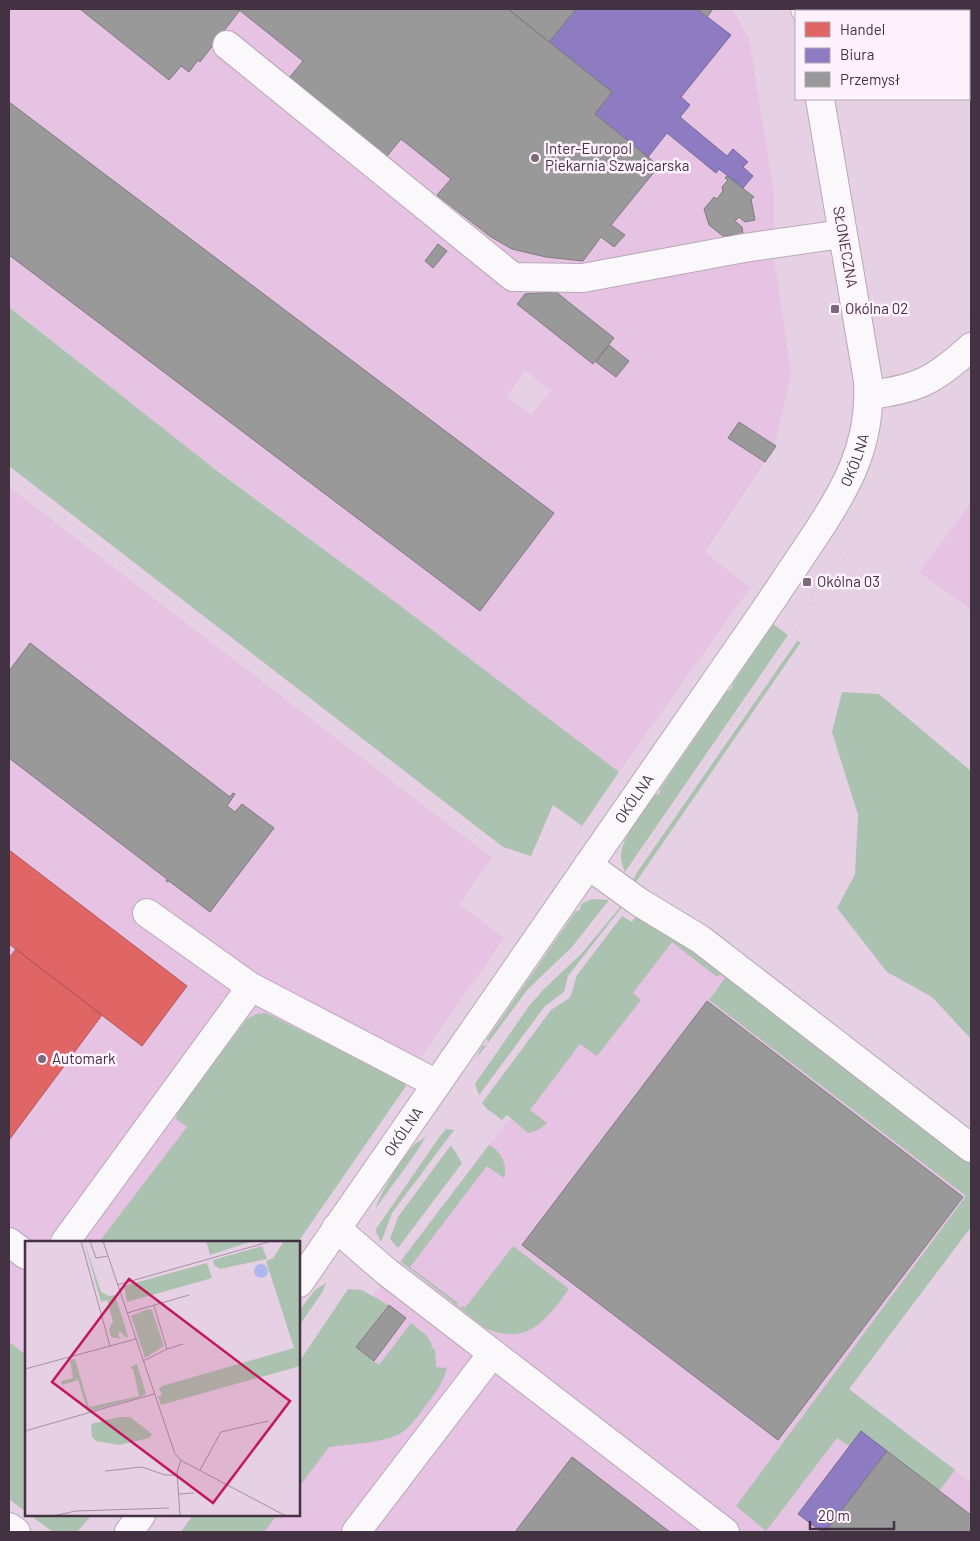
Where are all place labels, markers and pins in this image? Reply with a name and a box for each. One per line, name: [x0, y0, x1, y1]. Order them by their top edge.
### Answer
place label: Inter-Europol Piekarnia Szwajcarska: [545, 139, 689, 174]
marker: Inter-Europol Piekarnia Szwajcarska: [529, 152, 541, 164]
place label: Okólna 02: [845, 299, 908, 317]
marker: Okólna 02: [829, 303, 841, 315]
place label: Okólna 03: [817, 572, 880, 590]
marker: Okólna 03: [801, 576, 813, 588]
place label: Automark: [52, 1049, 116, 1067]
marker: Automark: [36, 1053, 48, 1065]

